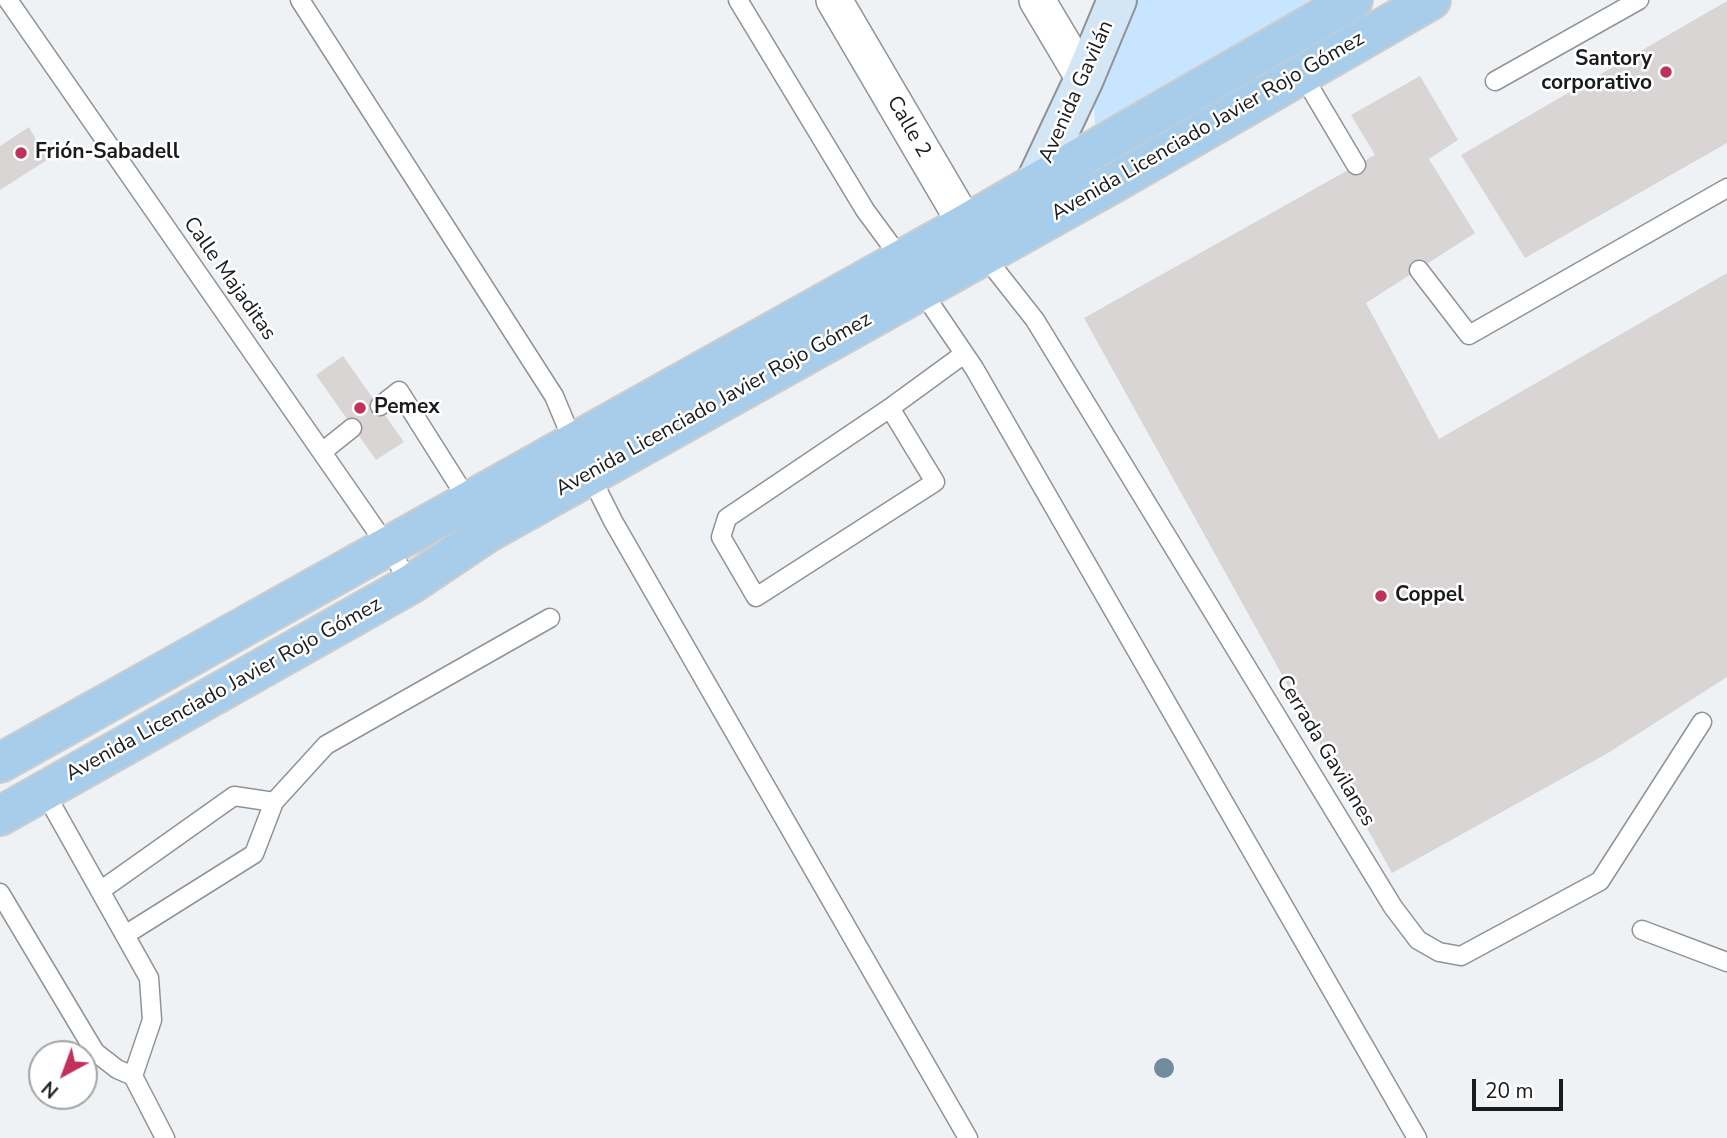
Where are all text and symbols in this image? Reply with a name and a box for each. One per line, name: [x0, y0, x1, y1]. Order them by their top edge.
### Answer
street label: Avenida Gavilán: [1034, 17, 1120, 167]
street label: Avenida Licenciado Javier Rojo Gómez: [1047, 27, 1369, 227]
place label: Santory corporativo: [1541, 47, 1652, 97]
marker: Santory corporativo: [1658, 64, 1674, 80]
street label: Calle 2: [880, 92, 936, 162]
place label: Frión-Sabadell: [35, 140, 179, 166]
marker: Frión-Sabadell: [13, 145, 29, 161]
street label: Calle Majaditas: [177, 213, 281, 345]
street label: Avenida Licenciado Javier Rojo Gómez: [552, 307, 876, 503]
place label: Pemex: [374, 395, 440, 421]
marker: Pemex: [352, 400, 368, 416]
place label: Coppel: [1395, 583, 1464, 609]
marker: Coppel: [1373, 588, 1389, 604]
street label: Avenida Licenciado Javier Rojo Gómez: [62, 592, 386, 788]
street label: Cerrada Gavilanes: [1270, 671, 1380, 831]
north arrow: [28, 1040, 98, 1110]
scale bar: [1475, 1064, 1566, 1108]
text: N: [37, 1075, 64, 1104]
text: 20 m: [1485, 1077, 1534, 1105]

